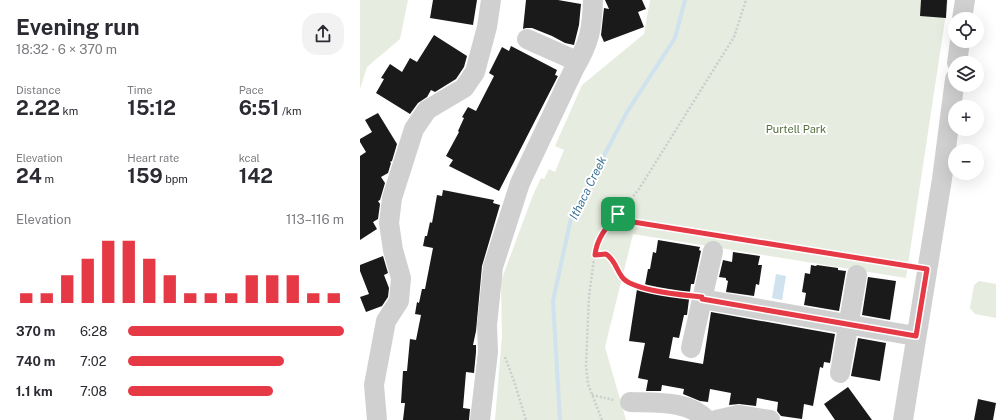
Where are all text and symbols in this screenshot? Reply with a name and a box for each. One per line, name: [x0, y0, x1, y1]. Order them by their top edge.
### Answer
map controls: [948, 12, 984, 180]
button: locate: [948, 12, 984, 48]
button: share: [302, 13, 344, 55]
text: Evening run: [16, 14, 140, 40]
text: 18:32 · 6 × 370 m: [16, 42, 117, 57]
button: layers: [948, 56, 984, 92]
text: Distance: [16, 84, 61, 96]
text: Time: [127, 84, 152, 96]
text: Pace: [239, 84, 264, 96]
text: 2.22: [16, 96, 60, 120]
text: 15:12: [127, 96, 176, 120]
text: 6:51: [239, 96, 279, 120]
button: +: [948, 100, 984, 136]
text: km: [60, 105, 78, 117]
text: /km: [279, 105, 302, 117]
park label: Purtell Park: [766, 123, 826, 135]
button: −: [948, 144, 984, 180]
text: Elevation: [16, 152, 63, 164]
text: Heart rate: [127, 152, 179, 164]
text: kcal: [239, 152, 260, 164]
water label: Ithaca Creek: [567, 154, 610, 222]
text: 24: [16, 164, 42, 188]
text: 159: [127, 164, 163, 188]
text: 142: [239, 164, 273, 188]
text: m: [42, 173, 54, 185]
text: bpm: [163, 173, 188, 185]
pin: [601, 197, 635, 231]
icon: arrive: [607, 203, 629, 225]
text: Elevation: [16, 212, 71, 227]
text: 113–116 m: [286, 212, 344, 227]
text: 370 m: [16, 324, 55, 339]
text: 6:28: [80, 324, 107, 339]
text: 740 m: [16, 354, 55, 369]
text: 7:02: [80, 354, 106, 369]
text: 1.1 km: [16, 384, 53, 399]
text: 7:08: [80, 384, 107, 399]

